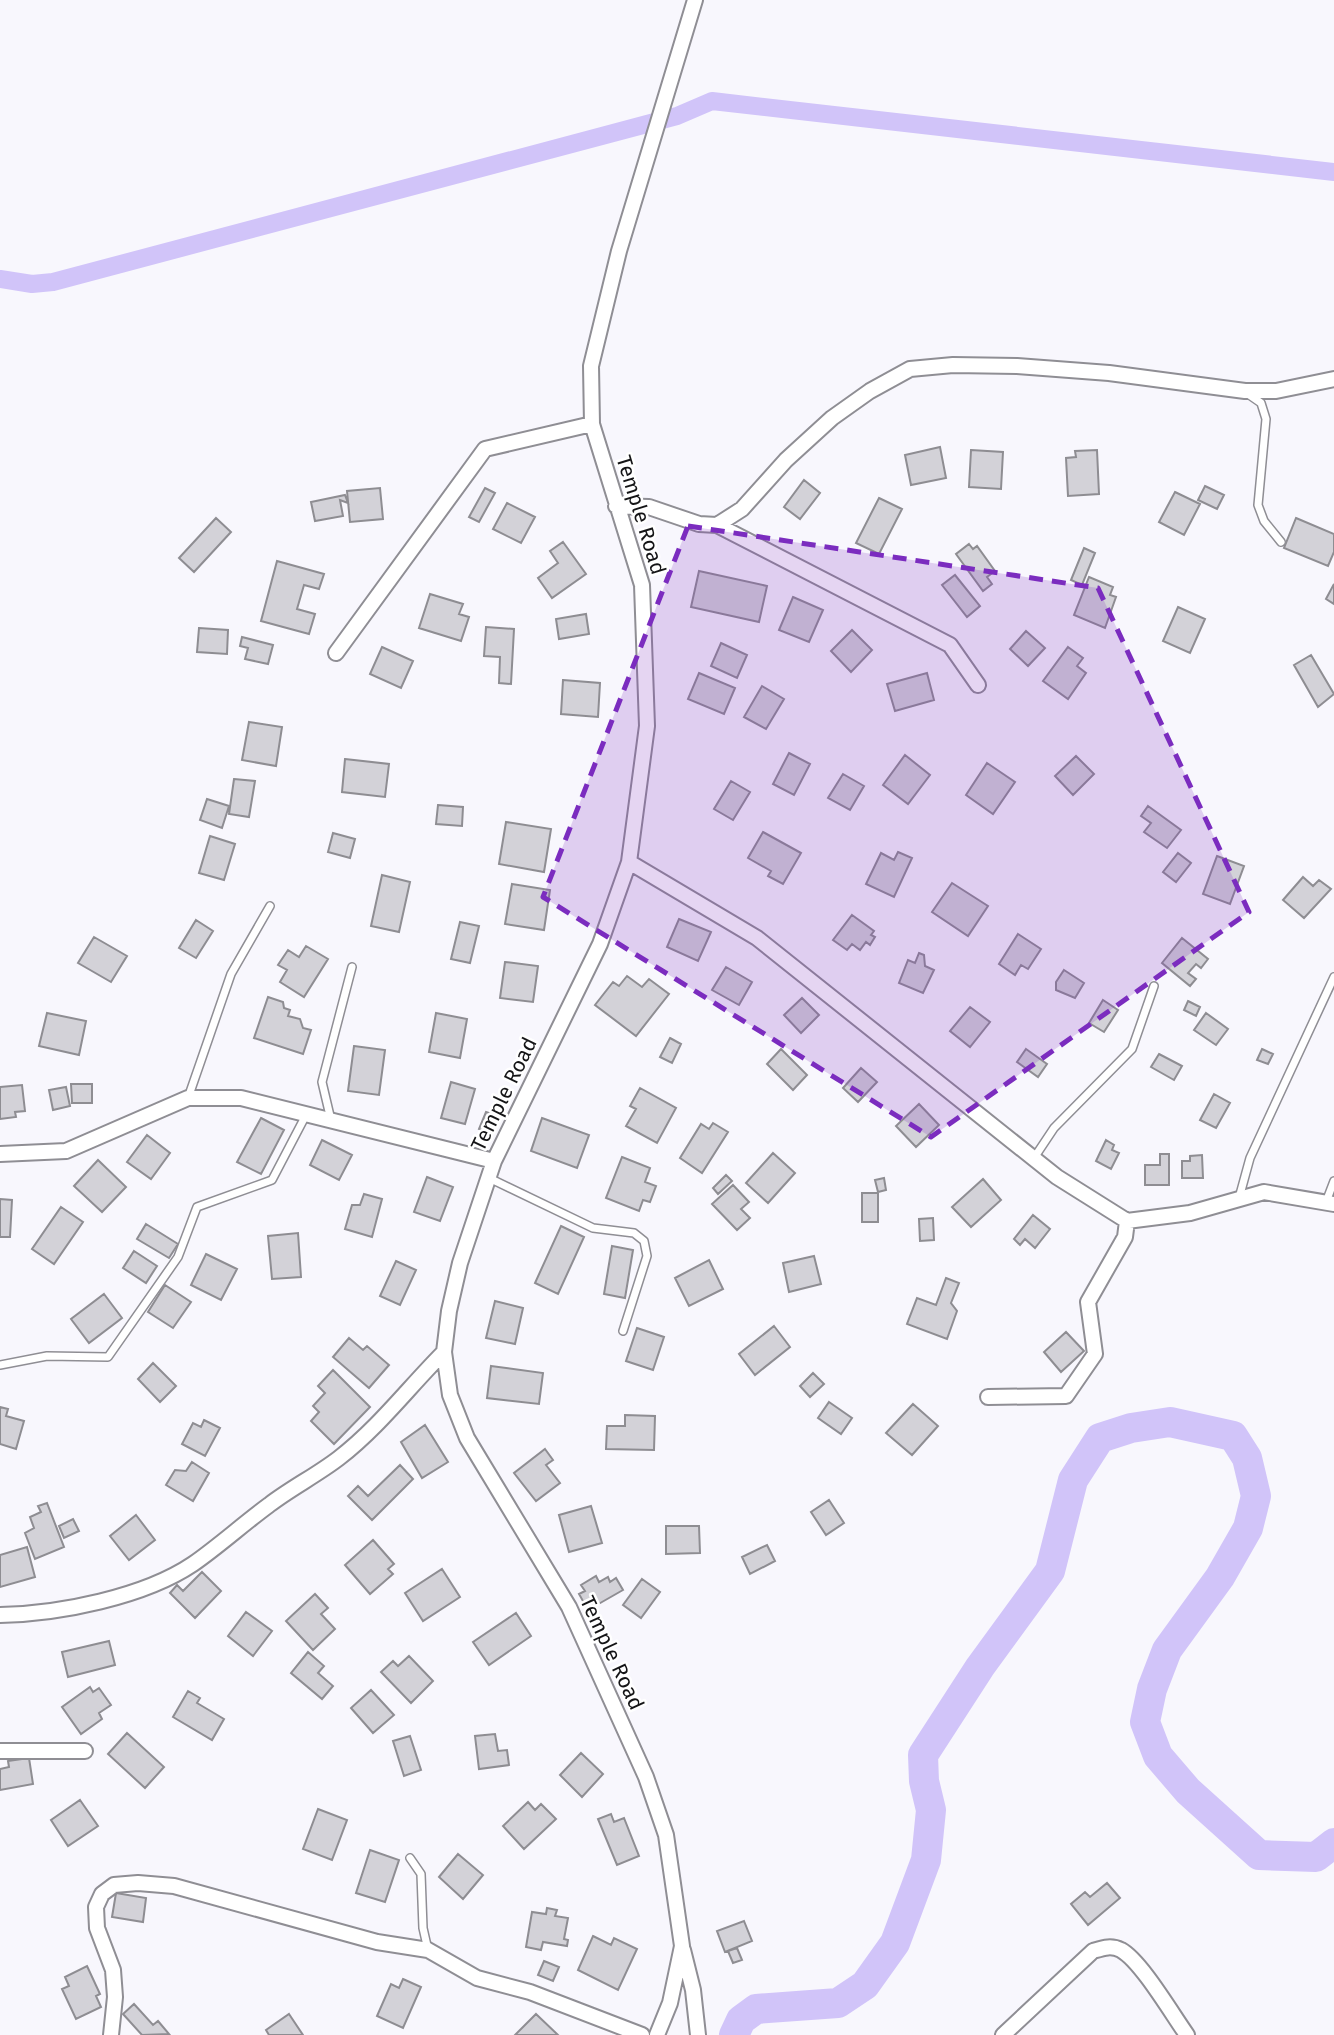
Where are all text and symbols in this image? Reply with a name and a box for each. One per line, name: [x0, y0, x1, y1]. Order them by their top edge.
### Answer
street label: Temple Road: [611, 452, 671, 578]
street label: Temple Road: [465, 1033, 543, 1155]
street label: Temple Road: [574, 1592, 650, 1714]

